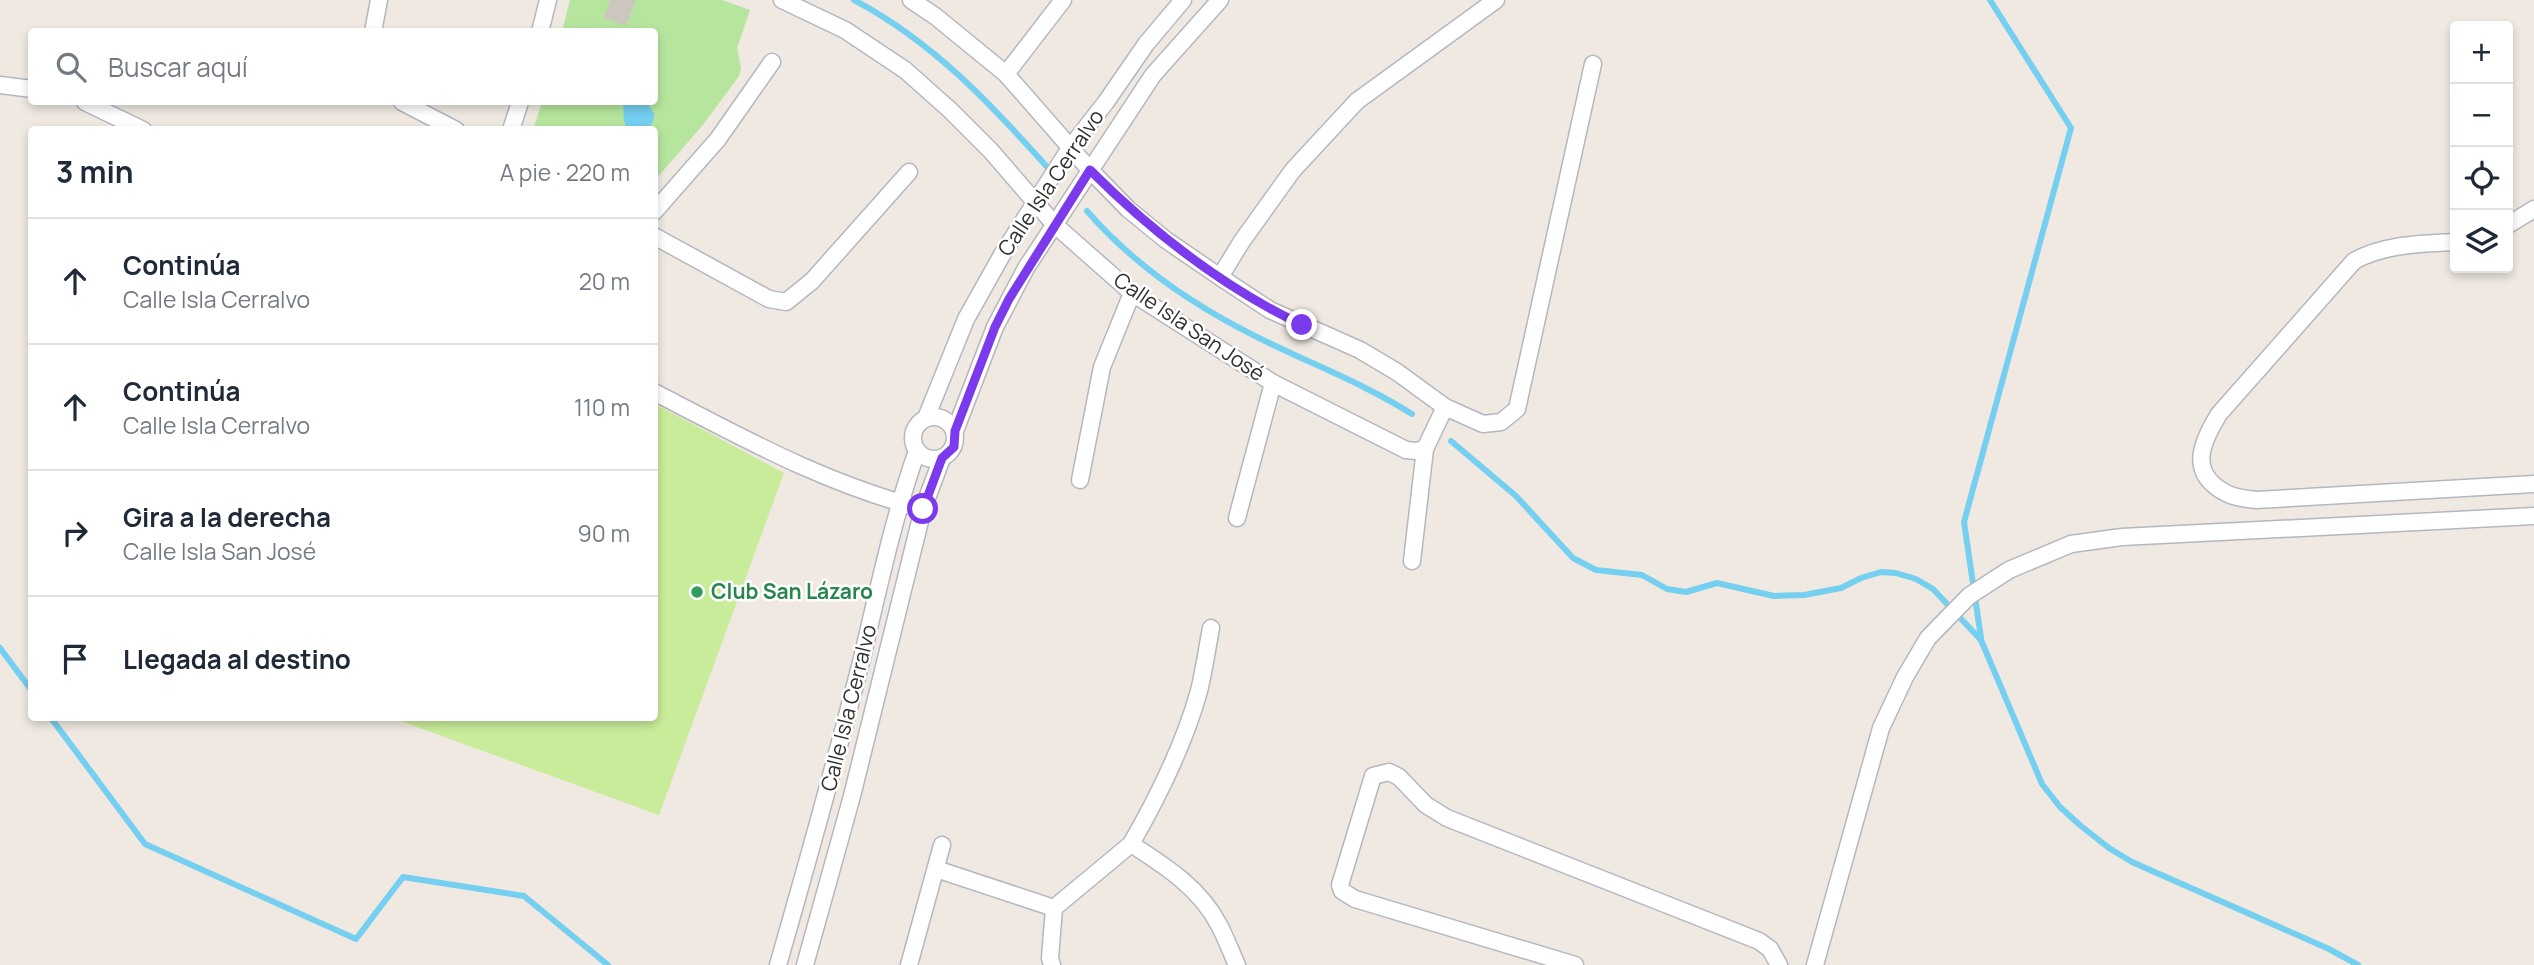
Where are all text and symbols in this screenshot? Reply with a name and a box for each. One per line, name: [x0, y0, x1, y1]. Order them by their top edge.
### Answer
map controls: [2450, 21, 2513, 273]
button: +: [2450, 21, 2513, 84]
search box: [28, 28, 658, 105]
icon: search: [52, 48, 90, 86]
text: Buscar aquí: [108, 49, 248, 85]
button: −: [2450, 84, 2513, 147]
street label: Calle Isla Cerralvo: [991, 104, 1110, 261]
button: locate: [2450, 147, 2513, 210]
text: 3 min: [56, 151, 134, 192]
text: A pie · 220 m: [500, 156, 630, 188]
button: layers: [2450, 210, 2513, 273]
text: Continúa: [123, 247, 241, 283]
icon: ahead: [56, 262, 94, 300]
text: 20 m: [579, 265, 630, 297]
street label: Calle Isla San José: [1109, 265, 1270, 387]
text: Calle Isla Cerralvo: [123, 283, 310, 315]
route end: [1286, 309, 1317, 340]
text: Continúa: [123, 373, 241, 409]
icon: ahead: [56, 388, 94, 426]
text: 110 m: [574, 391, 630, 423]
text: Calle Isla Cerralvo: [123, 409, 310, 441]
route start: [907, 493, 938, 524]
text: Gira a la derecha: [123, 499, 331, 535]
icon: right: [56, 514, 94, 552]
text: 90 m: [578, 517, 630, 549]
text: Calle Isla San José: [123, 535, 316, 567]
place label: Club San Lázaro: [711, 577, 873, 605]
marker: Club San Lázaro: [689, 584, 705, 600]
street label: Calle Isla Cerralvo: [814, 621, 882, 794]
icon: arrive: [56, 640, 94, 678]
text: Llegada al destino: [123, 641, 351, 677]

